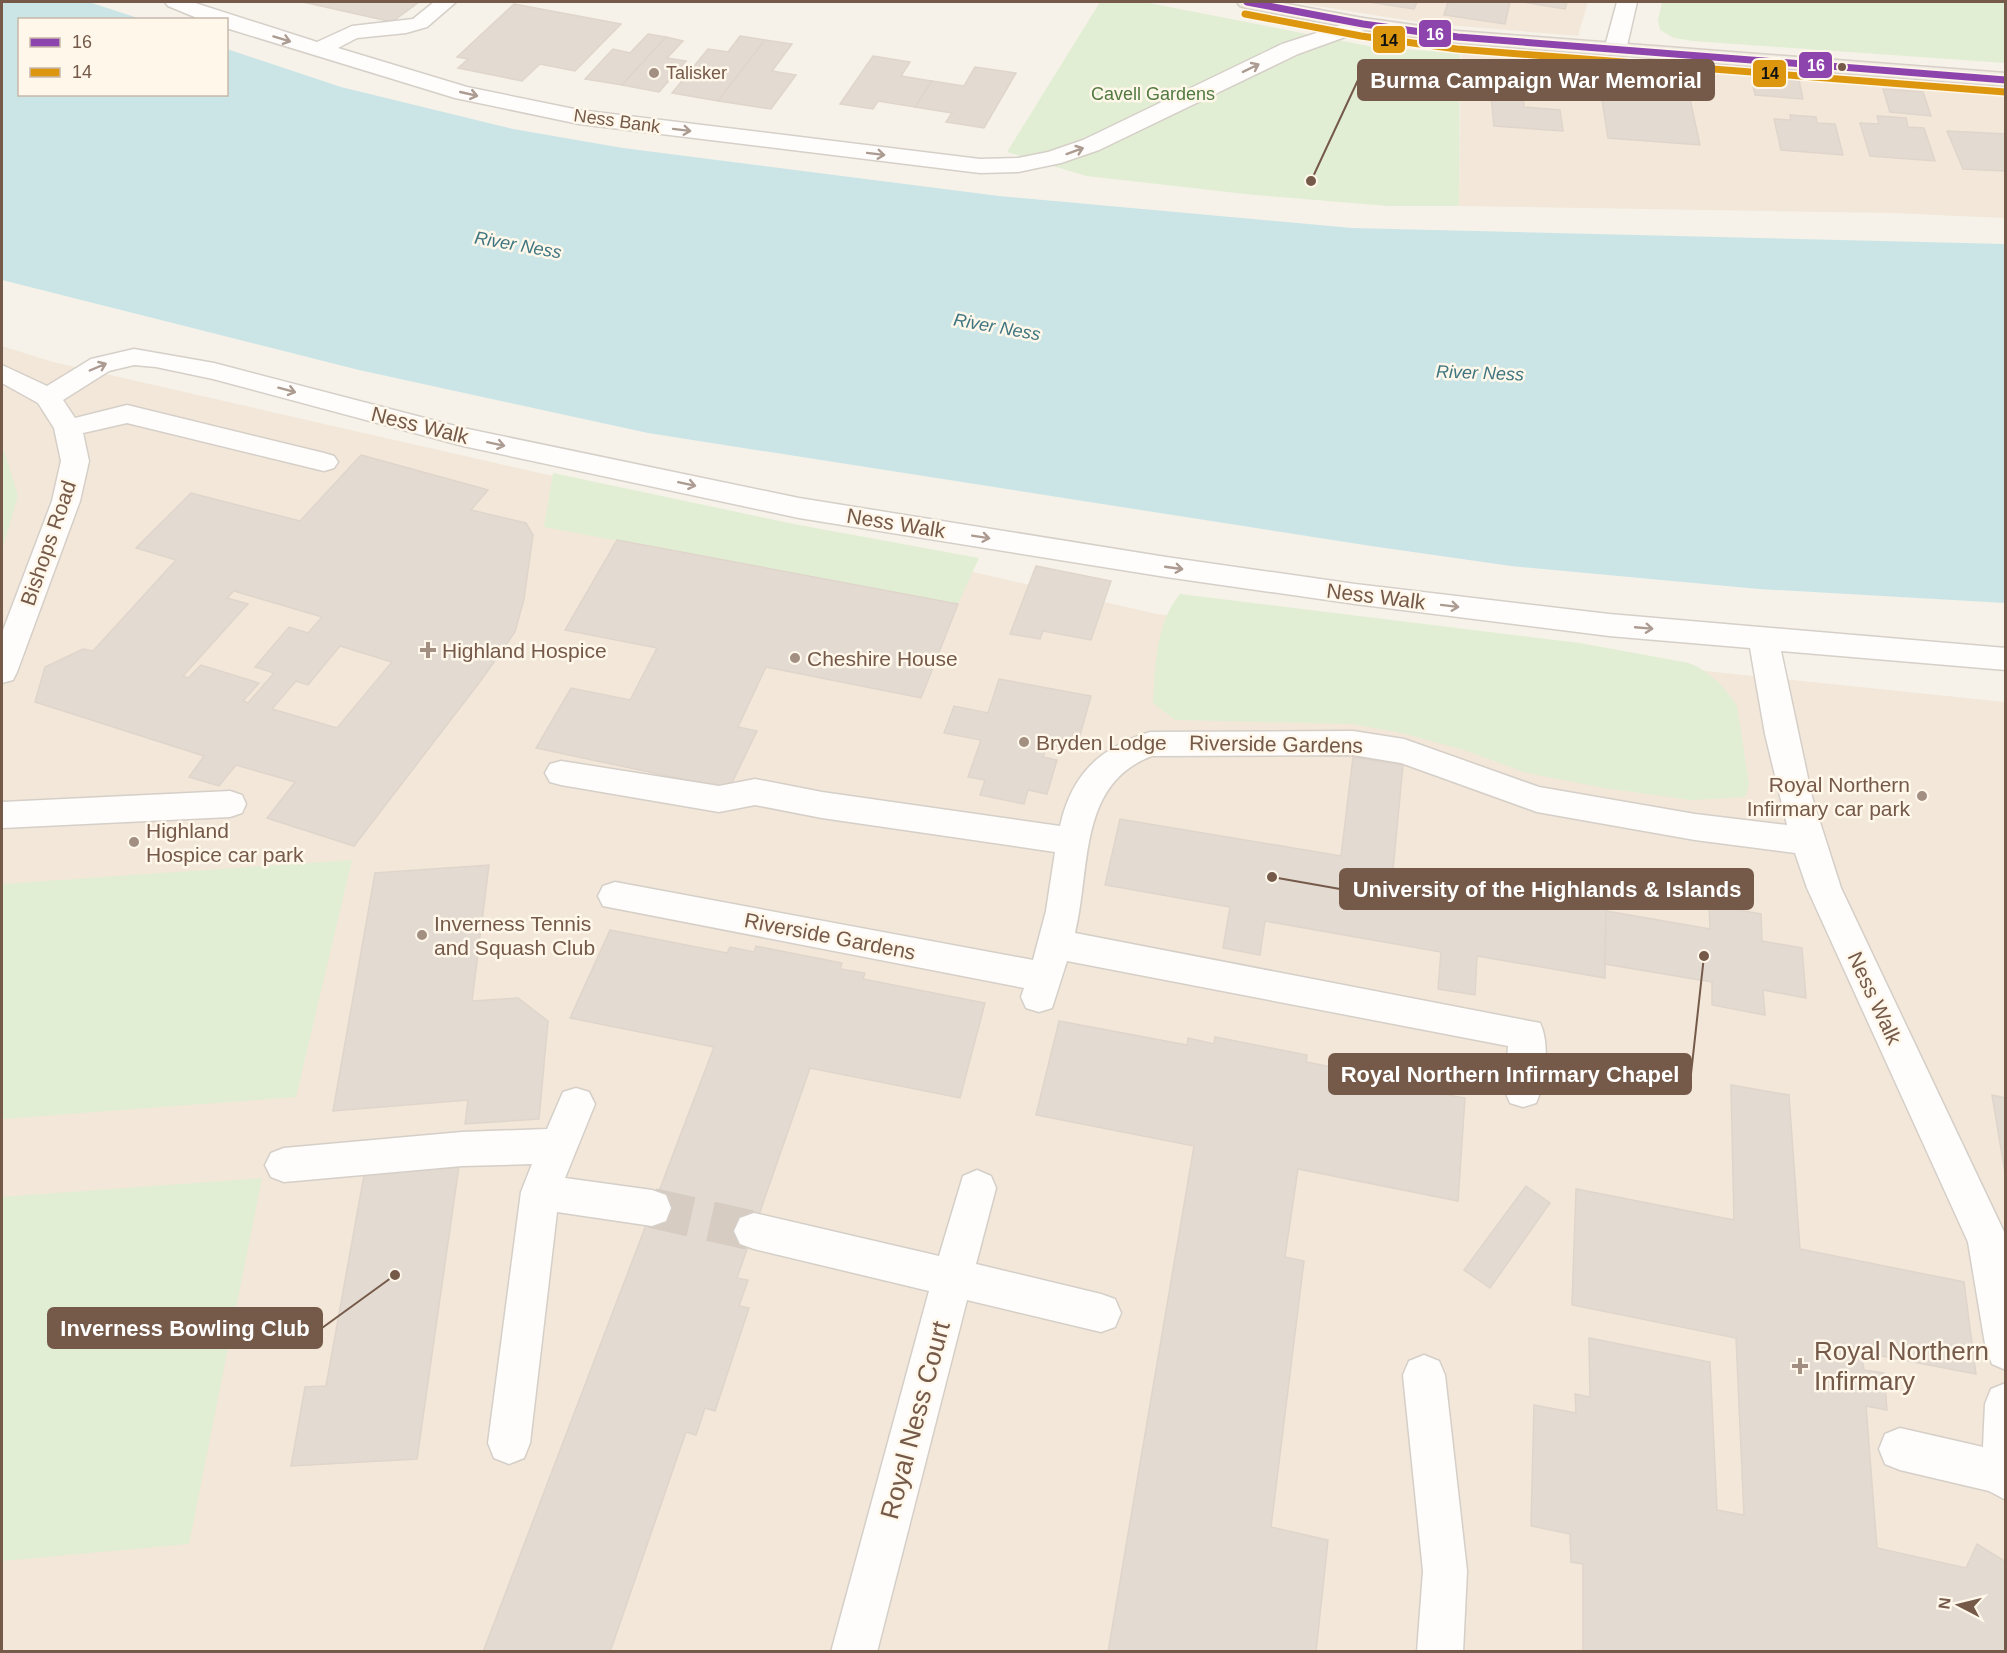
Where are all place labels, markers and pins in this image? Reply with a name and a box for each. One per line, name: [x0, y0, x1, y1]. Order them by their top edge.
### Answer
callout: Burma Campaign War Memorial: [1358, 60, 1714, 100]
unlabelled marker: [1836, 61, 1848, 73]
place label: Talisker: [666, 63, 727, 83]
marker: Talisker: [647, 66, 661, 80]
place label: Highland Hospice: [442, 639, 607, 662]
marker: Highland Hospice: [419, 641, 437, 659]
place label: Cheshire House: [807, 647, 958, 670]
marker: Cheshire House: [788, 651, 802, 665]
place label: Bryden Lodge: [1036, 731, 1167, 754]
marker: Bryden Lodge: [1017, 735, 1031, 749]
place label: Royal Northern Infirmary car park: [1747, 773, 1910, 820]
marker: Royal Northern Infirmary car park: [1915, 789, 1929, 803]
place label: Highland Hospice car park: [146, 819, 304, 866]
marker: Highland Hospice car park: [127, 835, 141, 849]
callout: University of the Highlands & Islands: [1340, 869, 1753, 909]
place label: Inverness Tennis and Squash Club: [434, 912, 595, 959]
marker: Inverness Tennis and Squash Club: [415, 928, 429, 942]
callout: Royal Northern Infirmary Chapel: [1329, 1054, 1691, 1094]
callout: Inverness Bowling Club: [48, 1308, 322, 1348]
place label: Royal Northern Infirmary: [1814, 1336, 1989, 1396]
marker: Royal Northern Infirmary: [1791, 1357, 1809, 1375]

